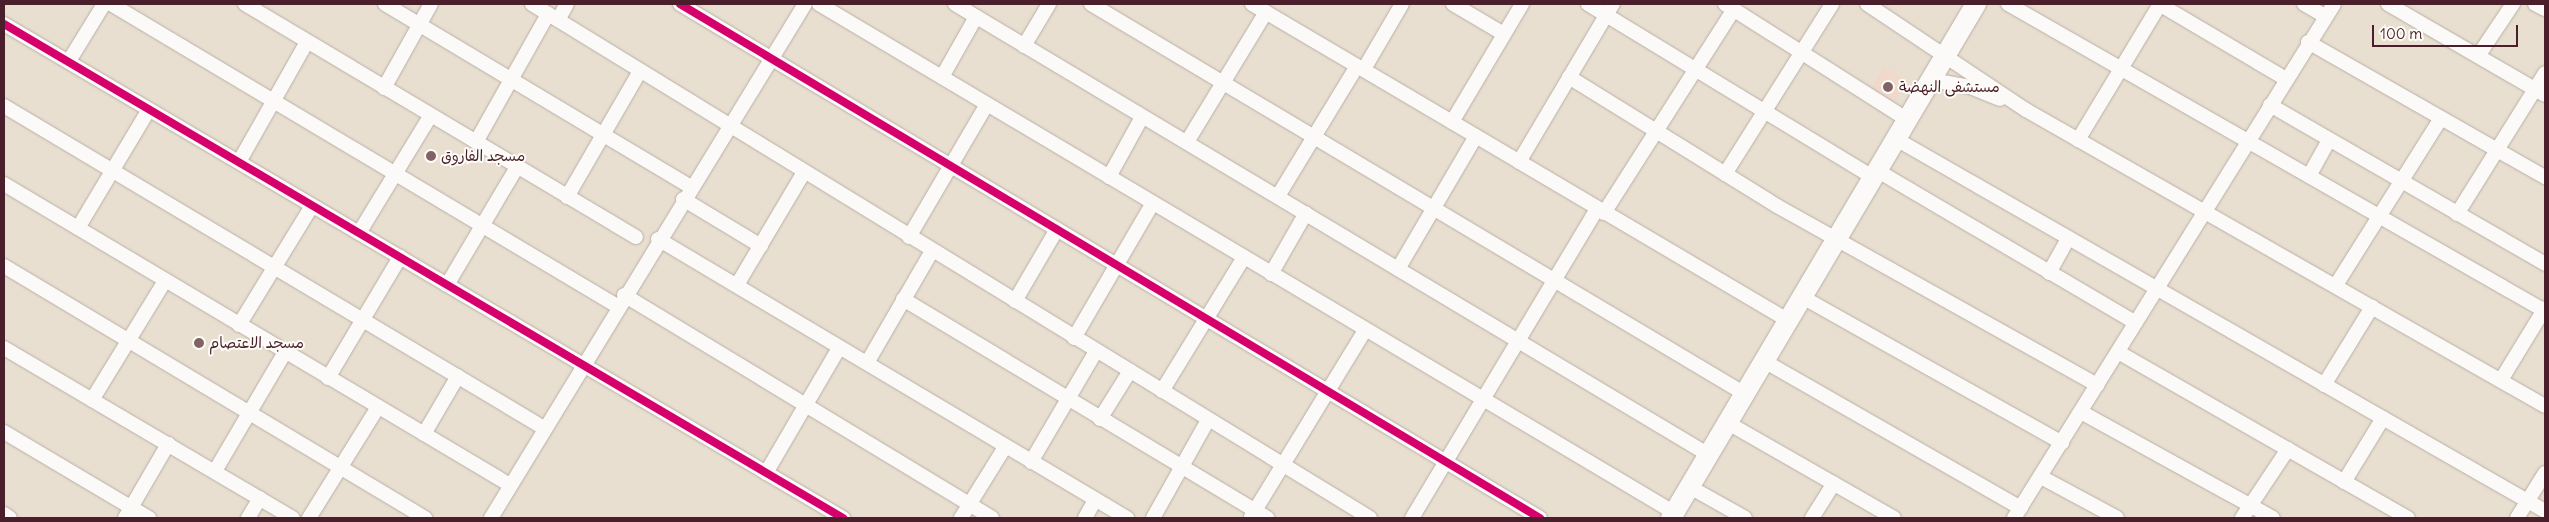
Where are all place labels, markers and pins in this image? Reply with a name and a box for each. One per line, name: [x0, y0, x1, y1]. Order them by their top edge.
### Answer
place label: مستشفى النهضة: [1899, 78, 2000, 96]
marker: مستشفى النهضة: [1881, 80, 1895, 94]
place label: مسجد الفاروق: [441, 147, 525, 165]
marker: مسجد الفاروق: [425, 150, 437, 162]
place label: مسجد الاعتصام: [209, 334, 304, 352]
marker: مسجد الاعتصام: [193, 337, 205, 349]

